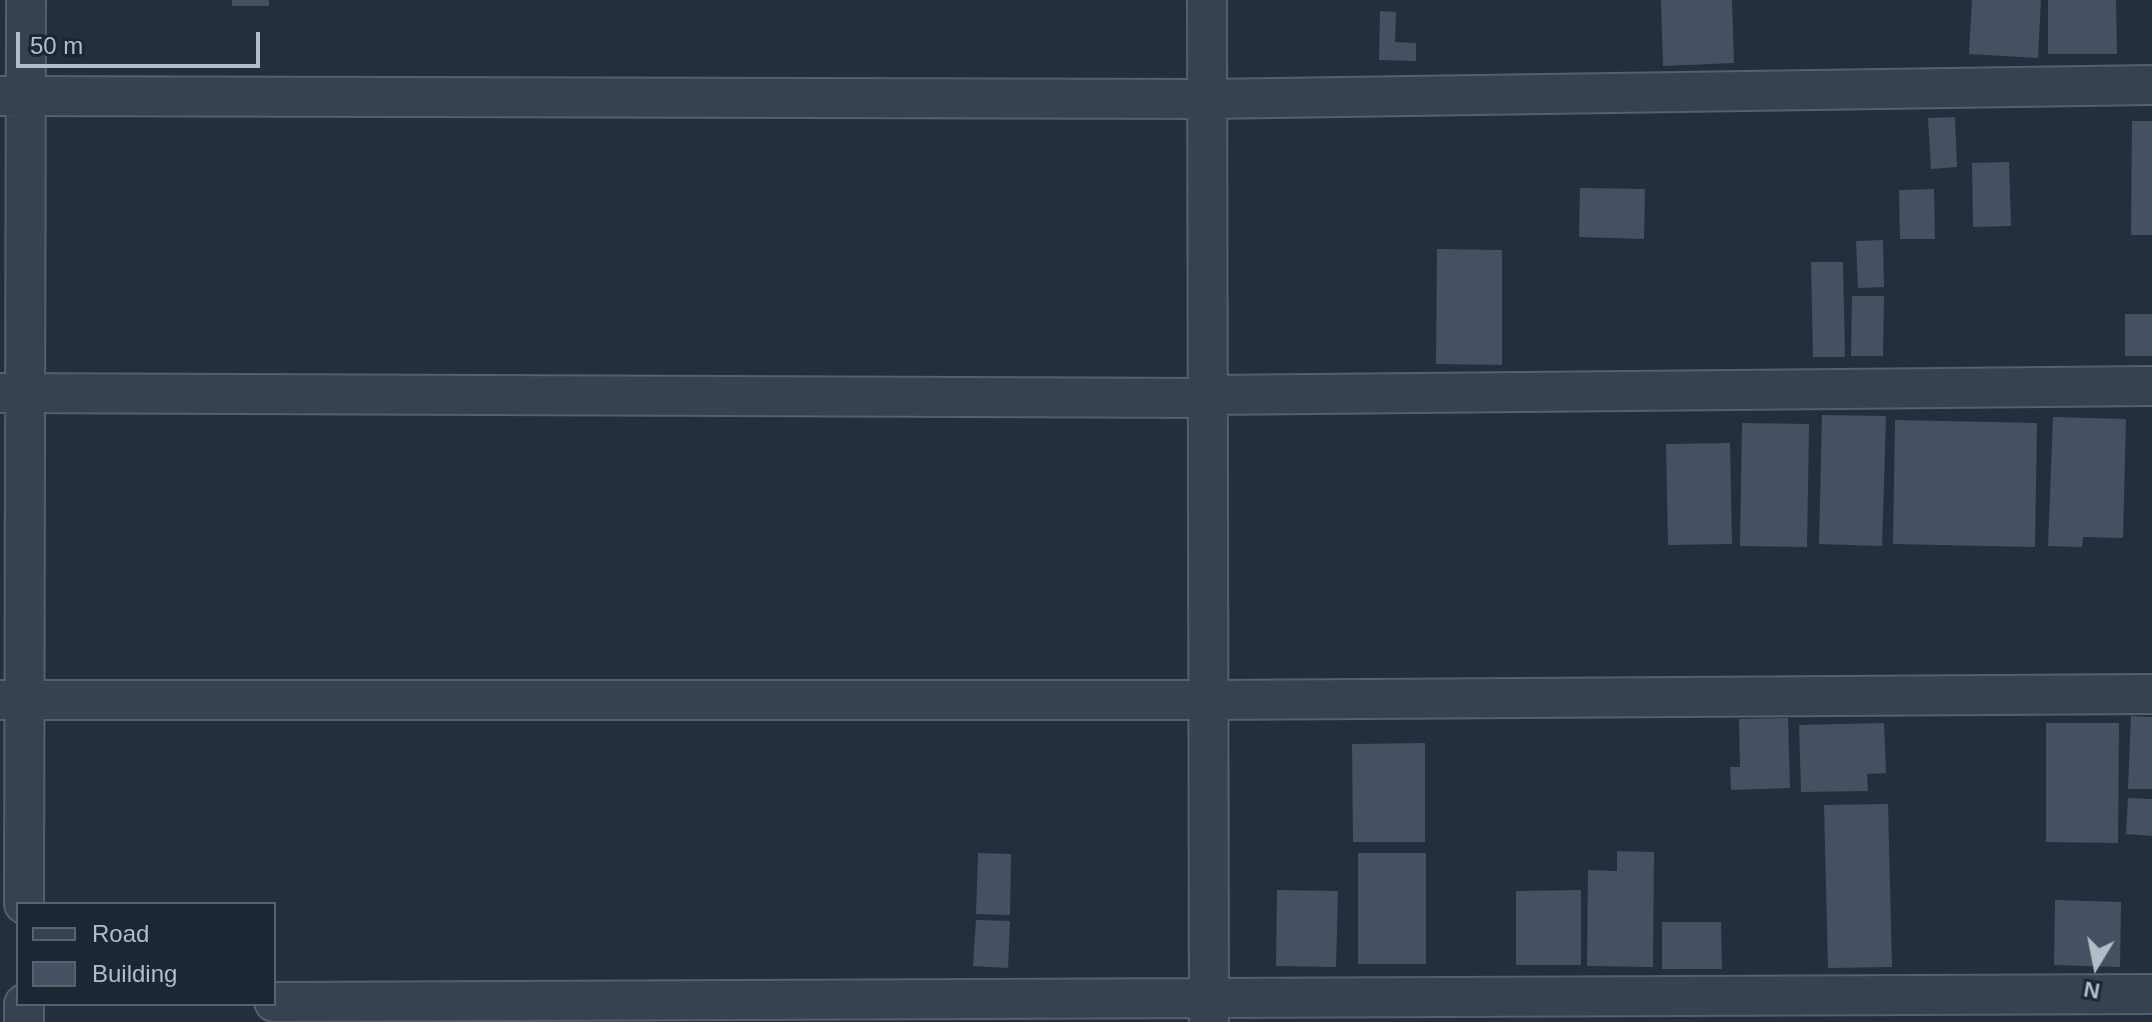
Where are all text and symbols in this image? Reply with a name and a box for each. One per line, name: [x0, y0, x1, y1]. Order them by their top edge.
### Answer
scale bar: [20, 16, 264, 66]
text: 50 m: [30, 32, 83, 59]
legend: [16, 902, 276, 1006]
text: Road: [92, 920, 149, 947]
north arrow: [2056, 926, 2136, 1006]
text: Building: [92, 960, 177, 987]
text: N: [2082, 976, 2102, 1004]

